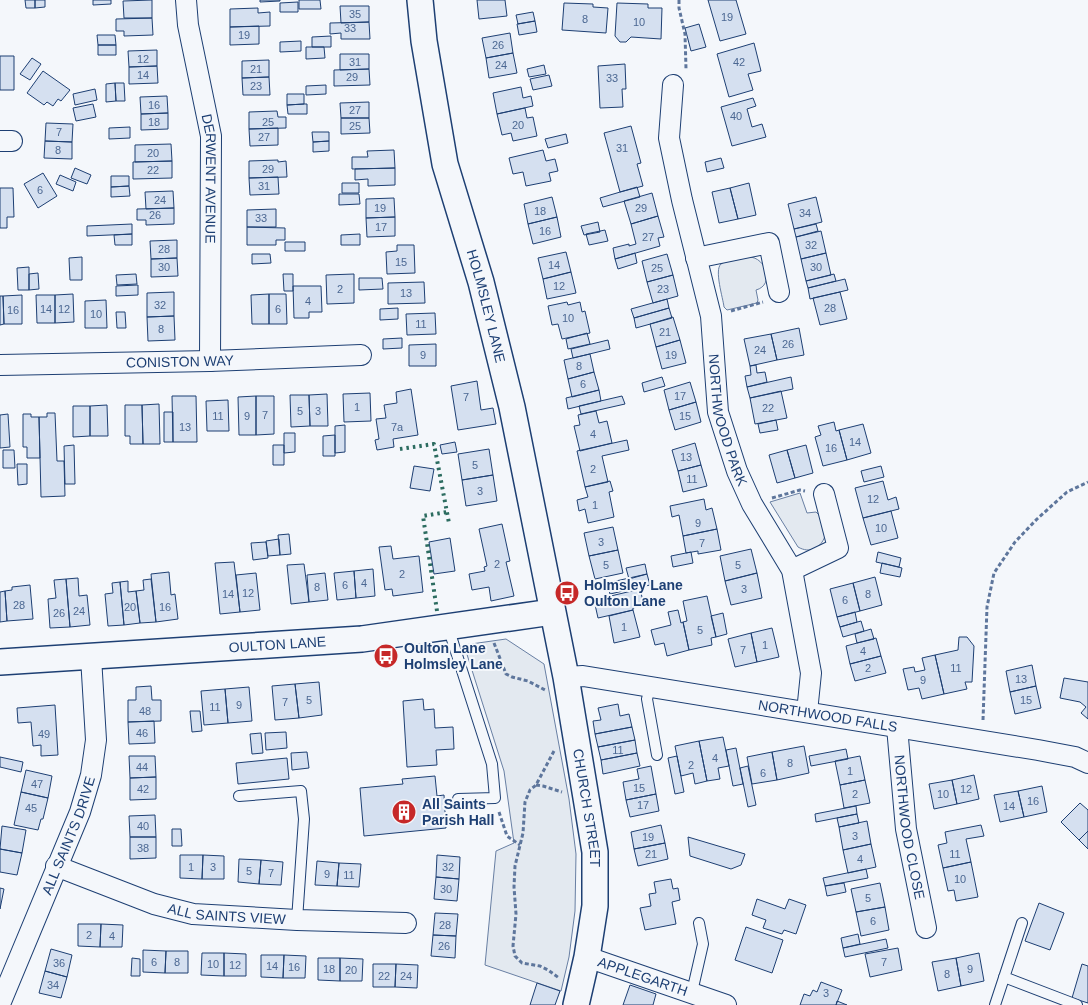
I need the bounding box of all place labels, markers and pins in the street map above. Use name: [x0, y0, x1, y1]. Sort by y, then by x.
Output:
place label: Holmsley Lane Oulton Lane: [584, 577, 683, 609]
bus stop icon: Holmsley Lane Oulton Lane: [554, 580, 580, 606]
place label: Oulton Lane Holmsley Lane: [404, 640, 503, 672]
bus stop icon: Oulton Lane Holmsley Lane: [373, 643, 399, 669]
place label: All Saints Parish Hall: [422, 796, 494, 828]
building icon: All Saints Parish Hall: [391, 799, 417, 825]

